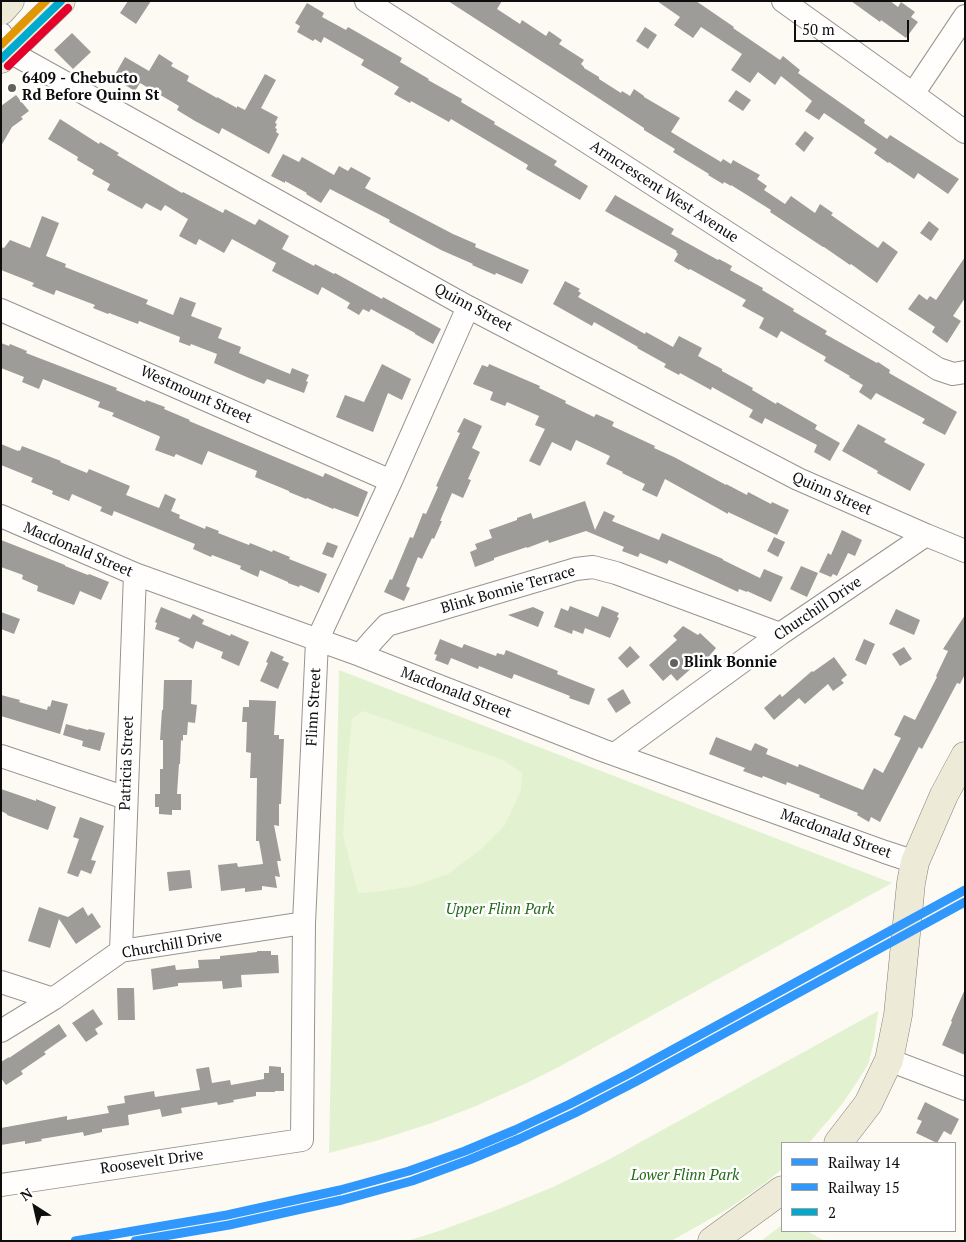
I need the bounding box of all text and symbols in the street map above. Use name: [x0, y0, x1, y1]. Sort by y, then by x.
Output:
scale bar: [796, 10, 911, 42]
text: 50 m: [802, 19, 835, 39]
place label: 6409 - Chebucto Rd Before Quinn St: [22, 70, 159, 105]
marker: 6409 - Chebucto Rd Before Quinn St: [6, 82, 18, 94]
street label: Armcrescent West Avenue: [586, 137, 742, 247]
street label: Quinn Street: [431, 280, 515, 336]
street label: Westmount Street: [137, 362, 255, 428]
street label: Quinn Street: [789, 468, 875, 520]
street label: Macdonald Street: [21, 519, 135, 581]
street label: Blink Bonnie Terrace: [439, 562, 577, 618]
street label: Churchill Drive: [771, 573, 865, 645]
place label: Blink Bonnie: [684, 654, 777, 672]
marker: Blink Bonnie: [668, 657, 680, 669]
street label: Macdonald Street: [398, 664, 514, 722]
street label: Flinn Street: [303, 667, 325, 747]
street label: Patricia Street: [116, 715, 138, 811]
street label: Macdonald Street: [778, 806, 894, 862]
park label: Upper Flinn Park: [446, 901, 554, 919]
street label: Churchill Drive: [120, 927, 224, 963]
legend: [781, 1142, 956, 1232]
street label: Roosevelt Drive: [99, 1146, 205, 1178]
text: Railway 14: [828, 1152, 900, 1172]
park label: Lower Flinn Park: [631, 1167, 739, 1185]
text: Railway 15: [828, 1177, 900, 1197]
north arrow: [10, 1182, 60, 1232]
text: N: [16, 1183, 36, 1205]
text: 2: [828, 1202, 836, 1222]

